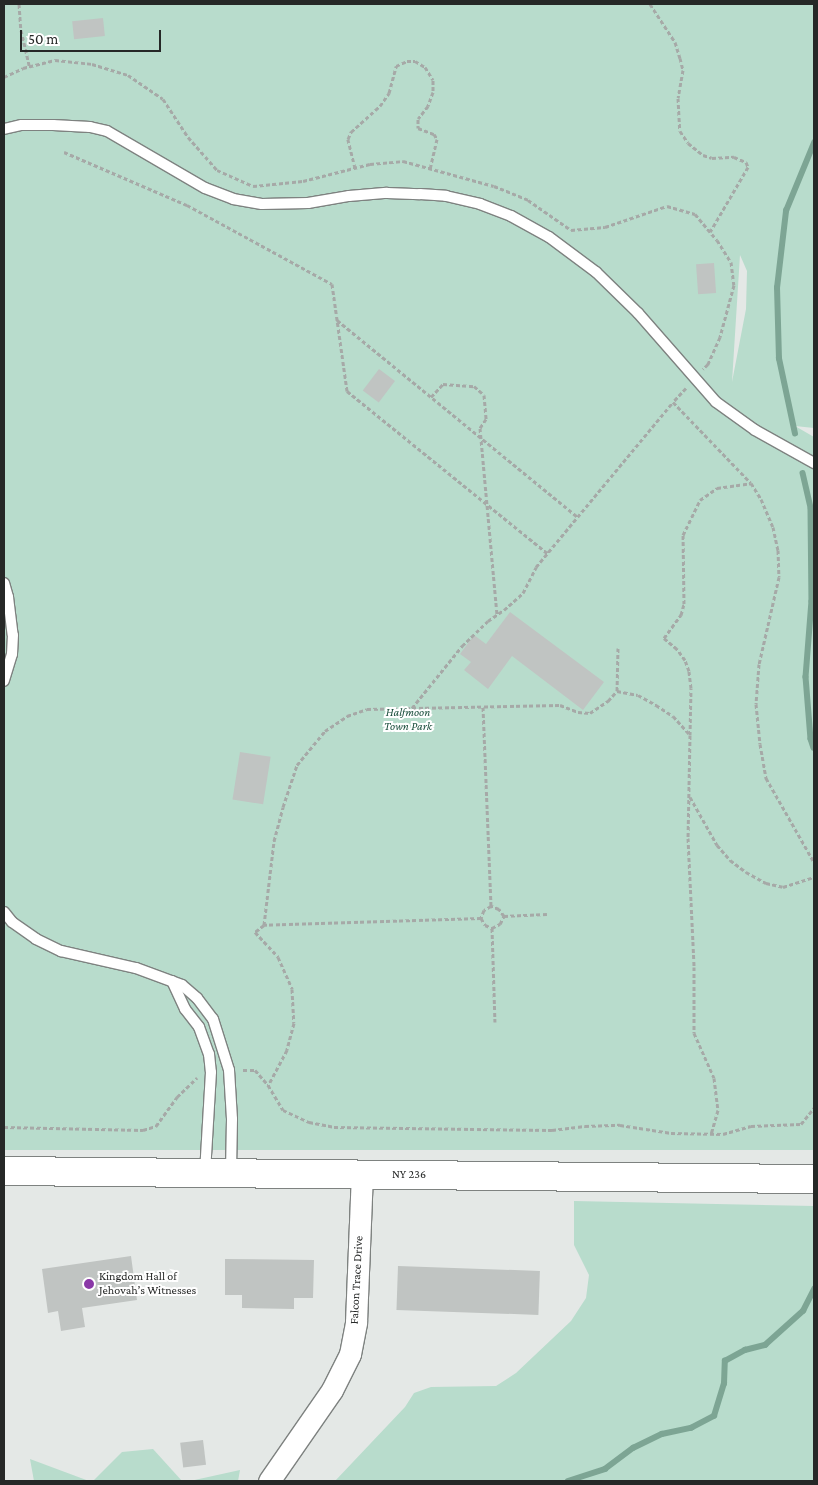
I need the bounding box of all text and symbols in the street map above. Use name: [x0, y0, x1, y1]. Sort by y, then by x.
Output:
scale bar: [22, 20, 164, 52]
text: 50 m: [28, 31, 58, 47]
park label: Halfmoon Town Park: [384, 706, 432, 734]
street label: NY 236: [392, 1168, 426, 1182]
street label: Falcon Trace Drive: [347, 1235, 367, 1325]
place label: Kingdom Hall of Jehovah’s Witnesses: [99, 1270, 196, 1298]
marker: Kingdom Hall of Jehovah’s Witnesses: [83, 1278, 95, 1290]

